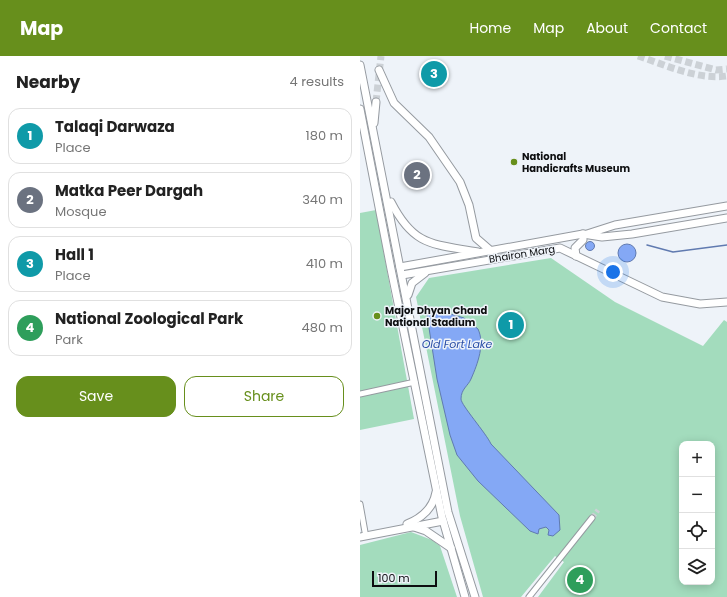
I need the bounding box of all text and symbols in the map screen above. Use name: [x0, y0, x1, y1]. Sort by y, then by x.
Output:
text: Map: [20, 15, 63, 42]
text: Home: [469, 18, 511, 38]
text: Map: [533, 18, 564, 38]
text: About: [586, 18, 628, 38]
text: Contact: [650, 18, 707, 38]
pin: 3: [421, 59, 447, 89]
text: Nearby: [16, 70, 80, 94]
text: 4 results: [290, 72, 344, 91]
text: Talaqi Darwaza: [55, 116, 175, 137]
text: 1: [28, 126, 32, 145]
text: 180 m: [306, 126, 343, 145]
text: Place: [55, 138, 90, 157]
place label: National Handicrafts Museum: [522, 149, 630, 176]
marker: National Handicrafts Museum: [509, 157, 519, 167]
pin: 2: [404, 160, 430, 190]
text: Matka Peer Dargah: [55, 180, 203, 201]
text: 2: [26, 190, 34, 209]
text: 340 m: [302, 190, 343, 209]
text: Mosque: [55, 202, 106, 221]
street label: Bhairon Marg: [488, 241, 556, 267]
text: Hall 1: [55, 244, 94, 265]
text: 3: [26, 254, 34, 273]
text: 410 m: [306, 254, 343, 273]
your location: [603, 262, 623, 282]
text: Place: [55, 266, 90, 285]
place label: Major Dhyan Chand National Stadium: [385, 303, 488, 330]
text: National Zoological Park: [55, 308, 243, 329]
pin: 1: [498, 310, 524, 340]
marker: Major Dhyan Chand National Stadium: [372, 311, 382, 321]
text: 4: [26, 318, 34, 337]
text: 480 m: [302, 318, 343, 337]
text: Park: [55, 330, 83, 349]
water label: Old Fort Lake: [422, 336, 493, 352]
button: Save: [16, 376, 176, 417]
button: Share: [184, 376, 344, 417]
map controls: [679, 441, 715, 585]
button: +: [679, 441, 715, 477]
button: −: [679, 477, 715, 513]
button: locate: [679, 513, 715, 549]
button: layers: [679, 549, 715, 585]
pin: 4: [567, 565, 593, 595]
scale bar: [372, 569, 437, 588]
text: 100 m: [378, 570, 410, 586]

